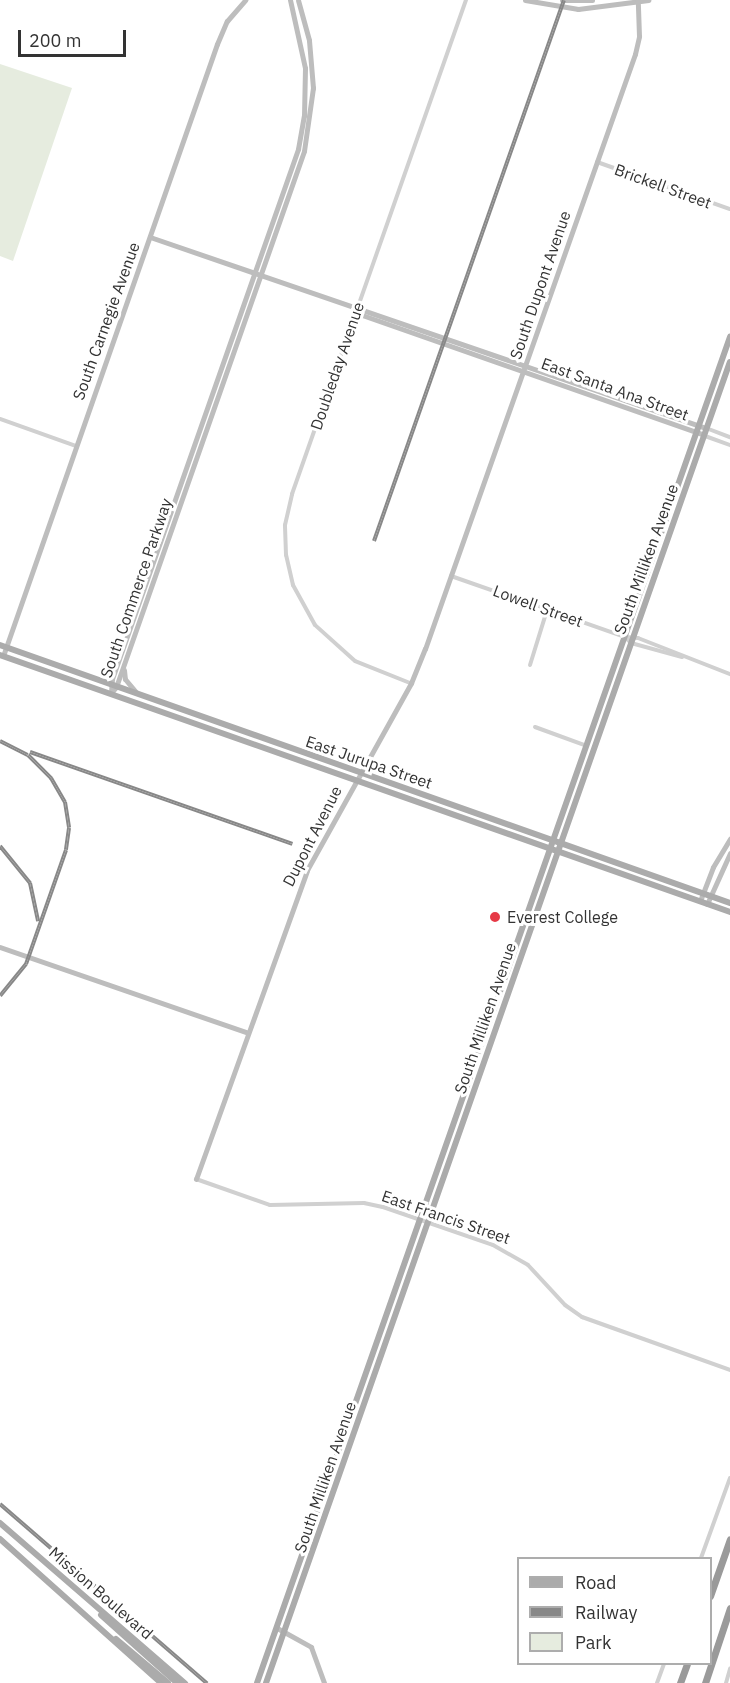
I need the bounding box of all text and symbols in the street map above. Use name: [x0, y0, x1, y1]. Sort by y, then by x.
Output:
scale bar: [21, 18, 129, 56]
text: 200 m: [29, 29, 81, 52]
street label: Brickell Street: [612, 160, 714, 212]
street label: South Dupont Avenue: [506, 208, 574, 362]
street label: South Carnegie Avenue: [69, 239, 143, 403]
street label: Doubleday Avenue: [306, 299, 368, 433]
street label: East Santa Ana Street: [539, 353, 691, 425]
street label: South Milliken Avenue: [610, 481, 682, 637]
street label: South Commerce Parkway: [96, 496, 176, 680]
street label: Lowell Street: [491, 581, 585, 631]
street label: East Jurupa Street: [303, 731, 435, 793]
street label: Dupont Avenue: [278, 783, 346, 889]
place label: Everest College: [507, 907, 618, 927]
marker: Everest College: [488, 910, 502, 924]
street label: South Milliken Avenue: [450, 940, 520, 1096]
street label: East Francis Street: [379, 1186, 513, 1248]
street label: South Milliken Avenue: [290, 1399, 360, 1555]
street label: Mission Boulevard: [45, 1543, 157, 1643]
legend: [517, 1557, 712, 1665]
text: Road: [575, 1571, 616, 1594]
text: Railway: [575, 1601, 637, 1624]
text: Park: [575, 1631, 611, 1654]

